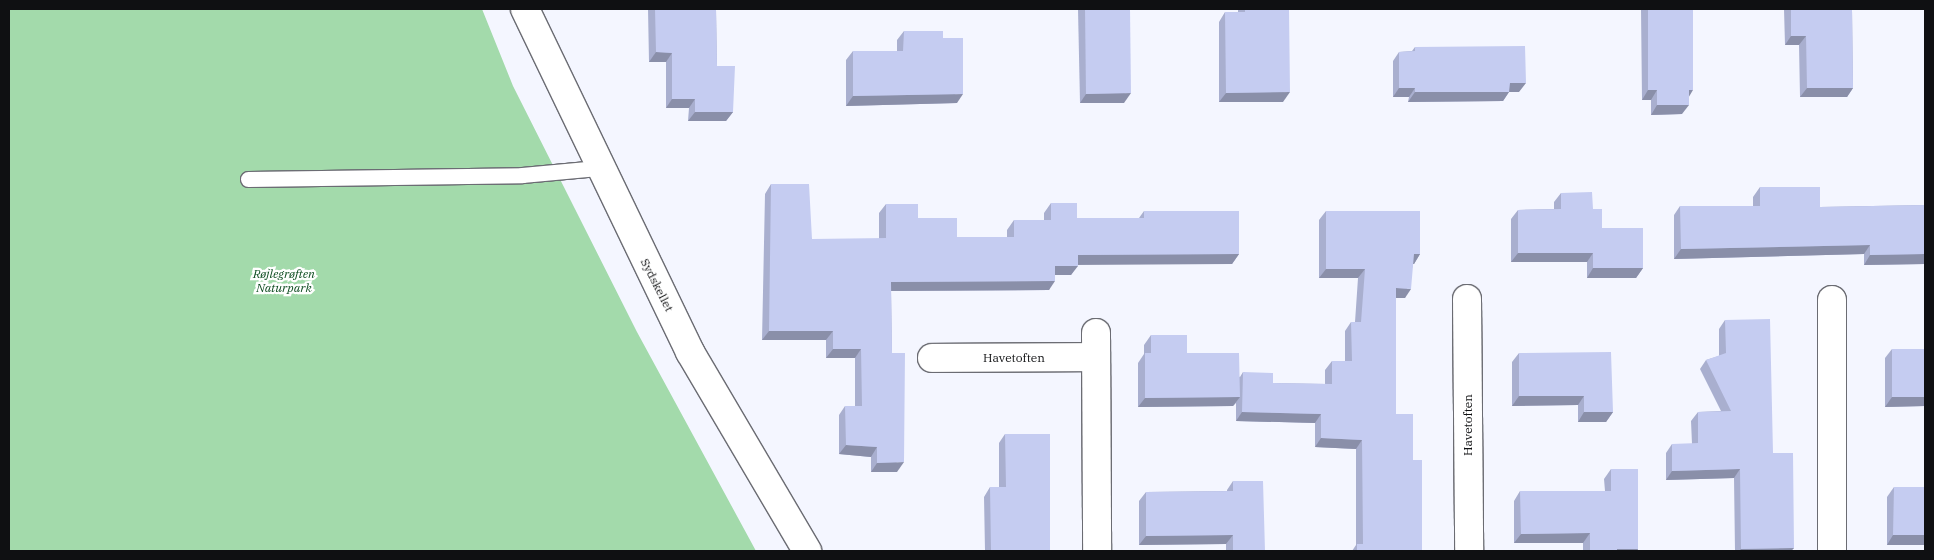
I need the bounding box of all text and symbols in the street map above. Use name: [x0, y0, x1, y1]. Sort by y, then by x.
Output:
street label: Sydskellet: [637, 256, 677, 314]
park label: Røjlegrøften Naturpark: [253, 267, 315, 295]
street label: Havetoften: [983, 351, 1045, 365]
street label: Havetoften: [1461, 394, 1475, 456]

